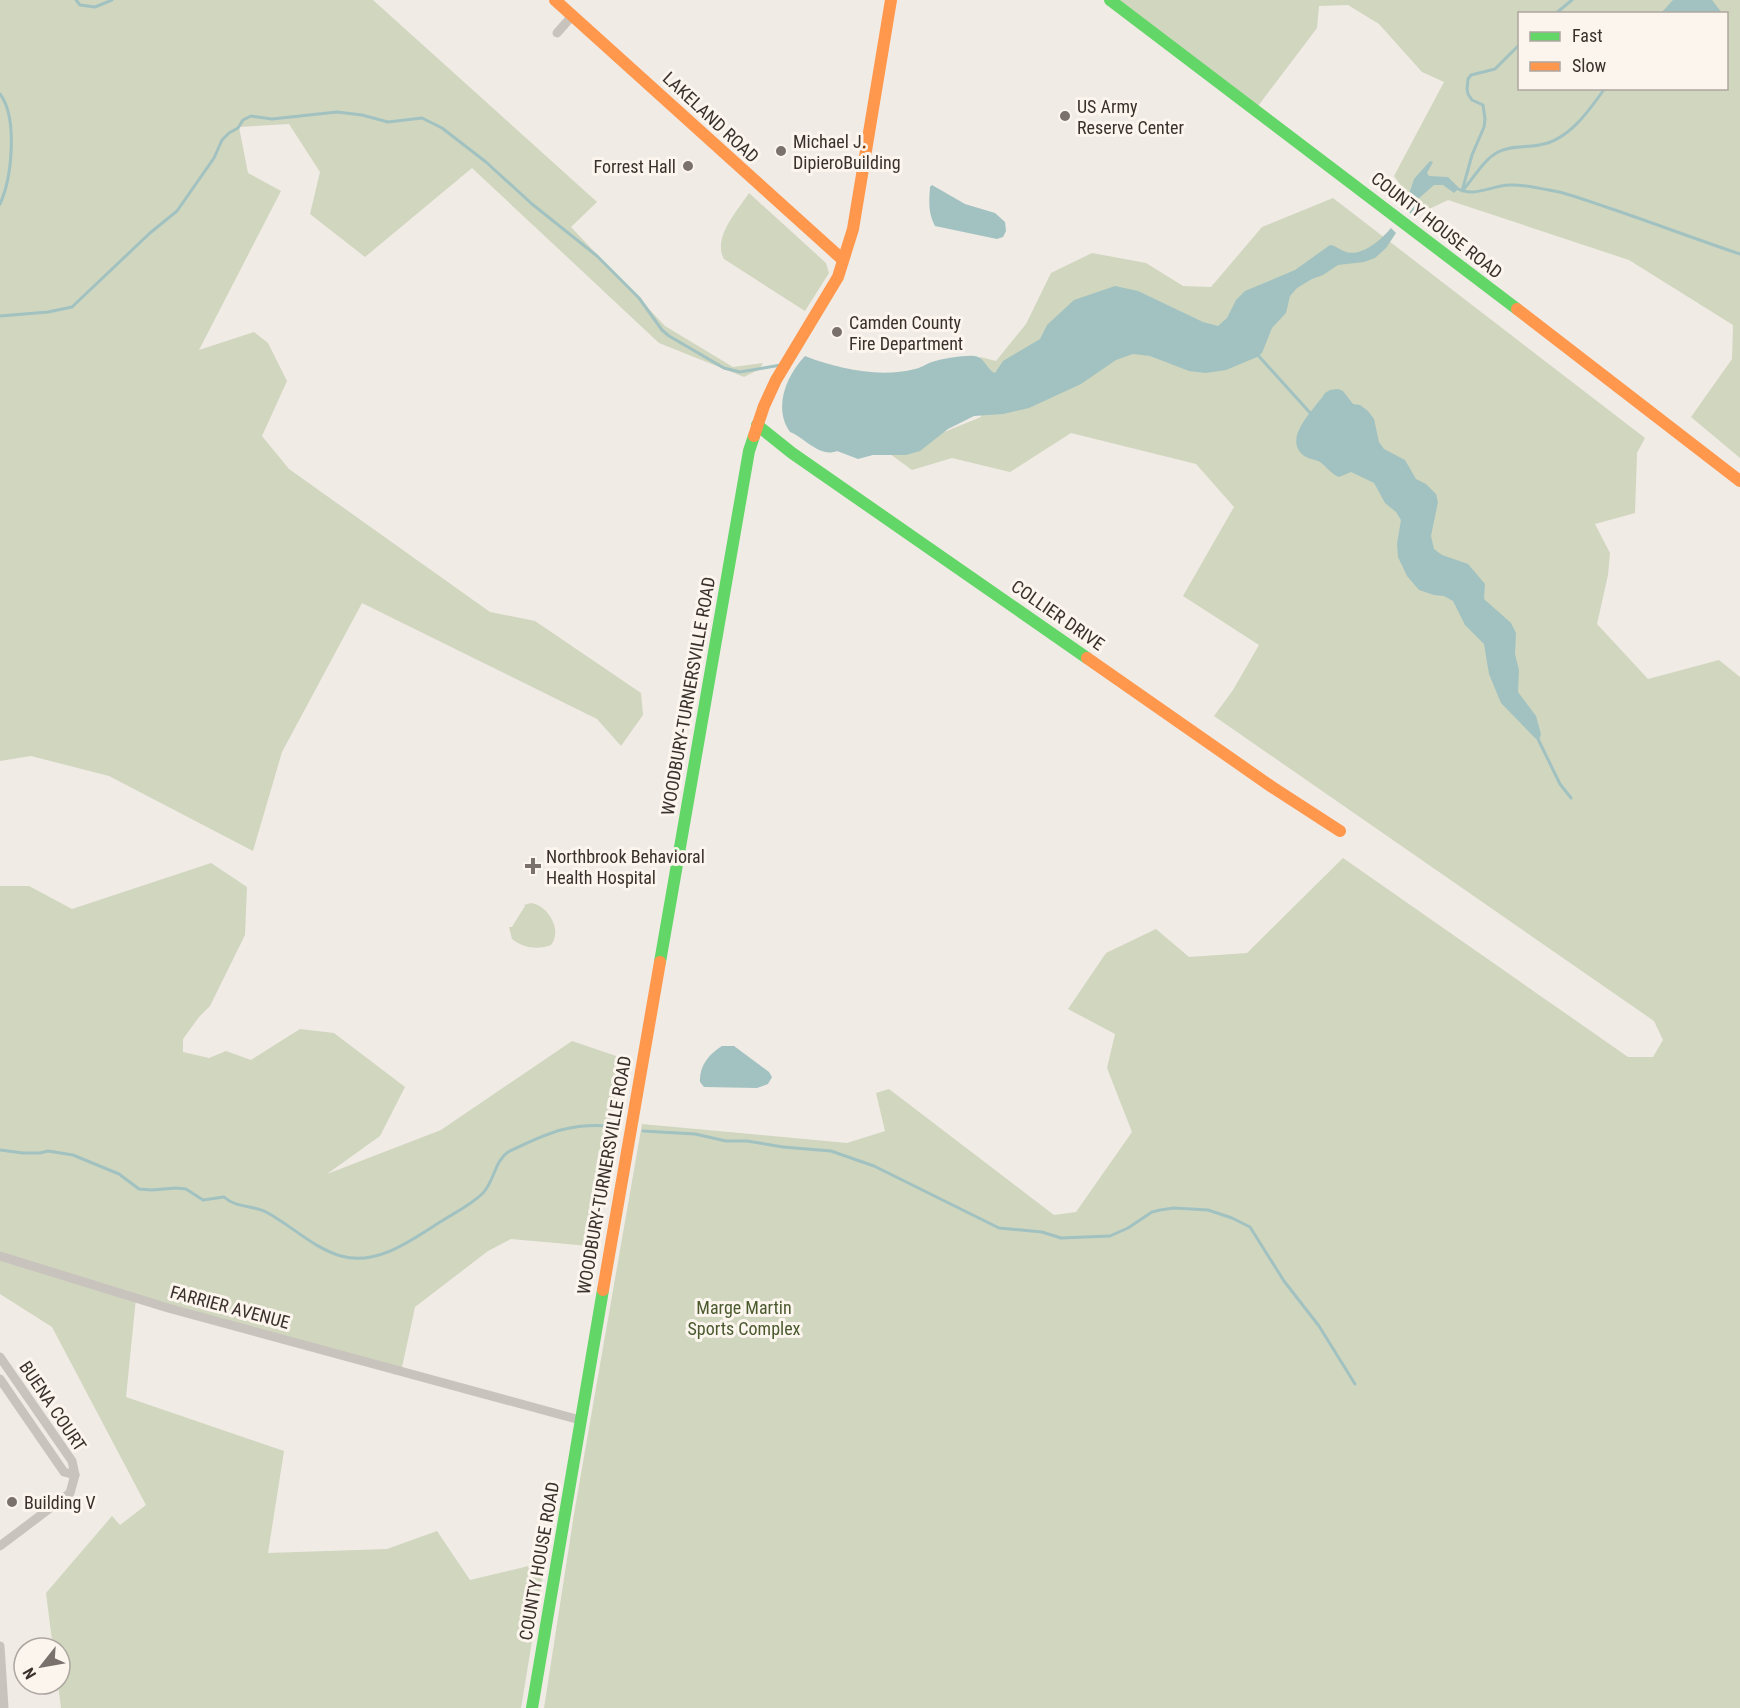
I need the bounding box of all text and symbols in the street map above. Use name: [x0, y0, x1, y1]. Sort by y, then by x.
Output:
legend: [1518, 12, 1728, 90]
text: Fast: [1572, 25, 1603, 46]
text: Slow: [1572, 55, 1607, 76]
street label: LAKELAND ROAD: [659, 67, 763, 167]
place label: US Army Reserve Center: [1077, 96, 1185, 138]
marker: US Army Reserve Center: [1058, 109, 1072, 123]
place label: Michael J. DipieroBuilding: [793, 131, 901, 173]
marker: Michael J. DipieroBuilding: [774, 144, 788, 158]
place label: Forrest Hall: [594, 156, 676, 177]
marker: Forrest Hall: [681, 159, 695, 173]
street label: COUNTY HOUSE ROAD: [1367, 167, 1507, 283]
place label: Camden County Fire Department: [849, 312, 963, 354]
marker: Camden County Fire Department: [830, 325, 844, 339]
street label: WOODBURY-TURNERSVILLE ROAD: [657, 575, 719, 817]
street label: COLLIER DRIVE: [1007, 575, 1109, 655]
place label: Northbrook Behavioral Health Hospital: [546, 846, 705, 888]
marker: Northbrook Behavioral Health Hospital: [524, 857, 542, 875]
street label: WOODBURY-TURNERSVILLE ROAD: [573, 1054, 635, 1296]
street label: FARRIER AVENUE: [168, 1281, 292, 1333]
park label: Marge Martin Sports Complex: [688, 1297, 801, 1339]
street label: BUENA COURT: [15, 1357, 91, 1455]
street label: COUNTY HOUSE ROAD: [515, 1480, 563, 1642]
place label: Building V: [24, 1492, 96, 1513]
marker: Building V: [5, 1495, 19, 1509]
north arrow: [12, 1636, 72, 1696]
text: N: [19, 1664, 40, 1683]

